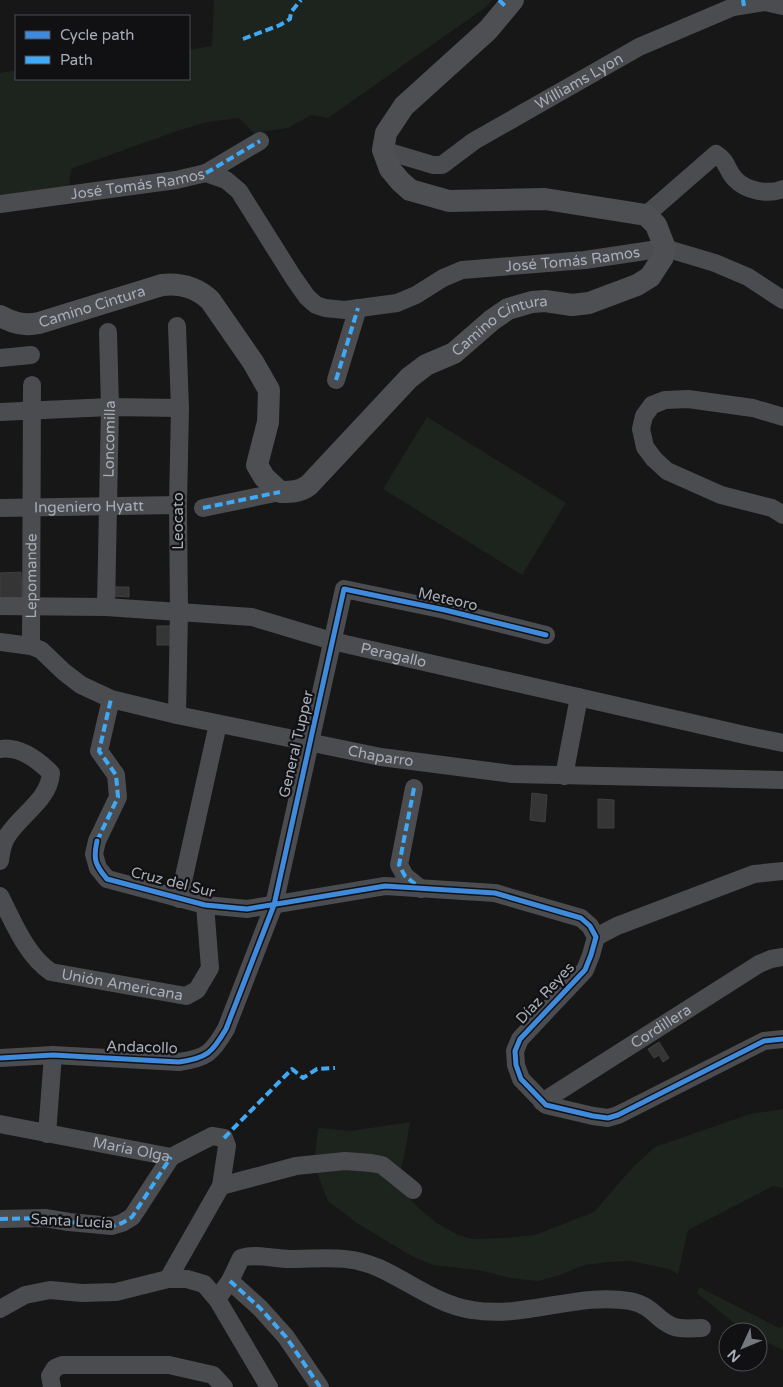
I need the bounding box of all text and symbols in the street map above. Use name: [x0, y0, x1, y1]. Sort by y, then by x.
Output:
legend: [15, 15, 190, 80]
text: Cycle path: [60, 26, 134, 44]
street label: Williams Lyon: [532, 49, 626, 113]
text: Path: [60, 51, 93, 69]
street label: José Tomás Ramos: [69, 165, 206, 203]
street label: José Tomás Ramos: [504, 243, 641, 275]
street label: Camino Cintura: [36, 282, 148, 332]
street label: Camino Cintura: [448, 292, 548, 360]
street label: Loncomilla: [100, 400, 119, 478]
street label: Leocato: [169, 492, 187, 550]
street label: Ingeniero Hyatt: [34, 497, 144, 516]
street label: Lepomande: [22, 533, 40, 619]
street label: Meteoro: [416, 583, 480, 615]
street label: Peragallo: [359, 639, 428, 671]
street label: General Tupper: [275, 688, 317, 800]
street label: Chaparro: [346, 741, 414, 770]
street label: Cruz del Sur: [129, 863, 217, 901]
street label: Díaz Reyes: [512, 959, 578, 1027]
street label: Unión Americana: [60, 965, 184, 1004]
street label: Cordillera: [627, 1000, 695, 1052]
street label: Andacollo: [106, 1037, 178, 1057]
street label: María Olga: [91, 1133, 172, 1166]
street label: Santa Lucía: [30, 1210, 114, 1232]
north arrow: [718, 1322, 768, 1372]
text: N: [724, 1346, 744, 1366]

